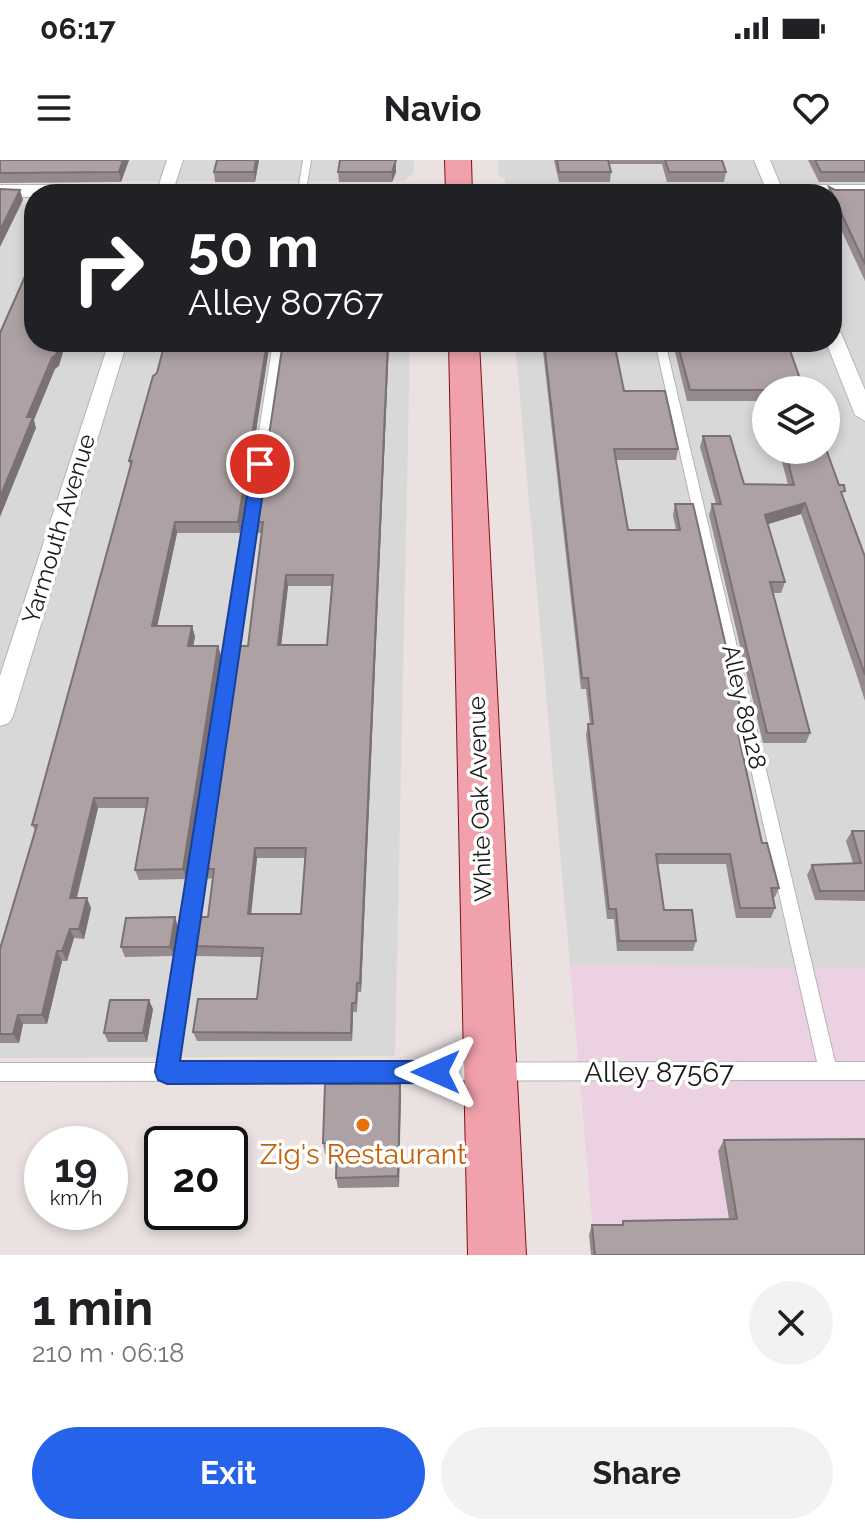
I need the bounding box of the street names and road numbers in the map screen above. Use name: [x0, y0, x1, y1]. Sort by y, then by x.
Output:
street label: Yarmouth Avenue: [16, 430, 101, 627]
street label: Alley 89128: [716, 642, 773, 772]
street label: White Oak Avenue: [461, 696, 498, 902]
street label: Alley 87567: [584, 1056, 734, 1089]

